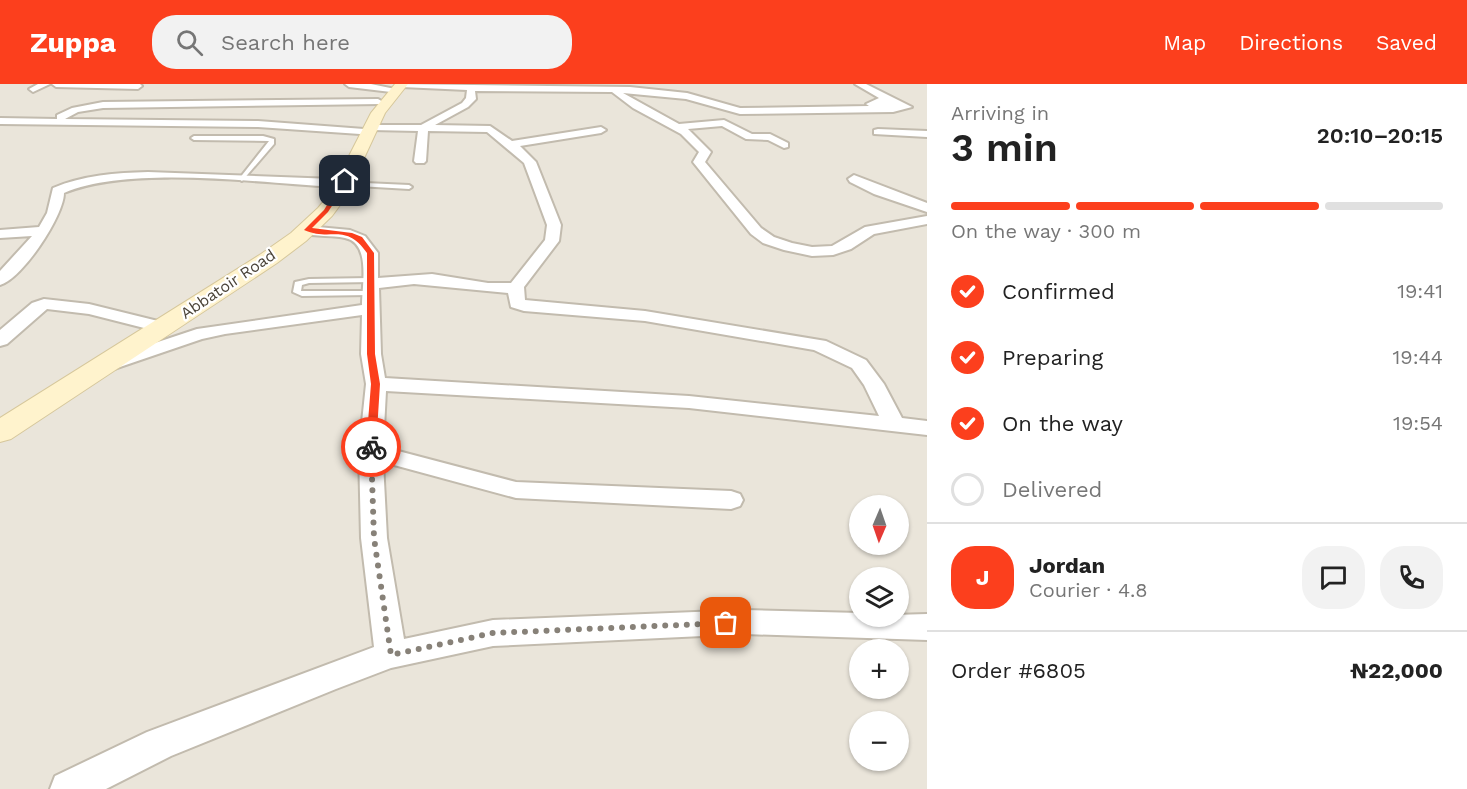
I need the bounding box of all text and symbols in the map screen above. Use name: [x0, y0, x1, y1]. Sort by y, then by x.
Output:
search box: [152, 15, 572, 69]
text: Zuppa: [30, 26, 116, 59]
icon: search: [173, 26, 206, 59]
text: Search here: [221, 30, 350, 55]
text: Map: [1163, 30, 1206, 55]
text: Directions: [1239, 30, 1343, 55]
text: Saved: [1376, 30, 1437, 55]
text: Arriving in: [951, 101, 1049, 125]
text: 20:10–20:15: [1317, 123, 1443, 148]
text: 3 min: [951, 125, 1058, 170]
pin: [319, 155, 370, 206]
icon: home: [328, 164, 361, 197]
text: On the way · 300 m: [951, 219, 1141, 243]
street label: Abbatoir Road: [177, 245, 279, 323]
icon: check: [951, 275, 984, 308]
text: Confirmed: [1002, 279, 1115, 304]
text: 19:41: [1397, 279, 1443, 303]
icon: check: [951, 341, 984, 374]
text: Preparing: [1002, 345, 1103, 370]
text: 19:44: [1393, 345, 1443, 369]
icon: check: [951, 407, 984, 440]
text: On the way: [1002, 411, 1123, 436]
text: 19:54: [1393, 411, 1443, 435]
courier: [341, 417, 401, 477]
icon: bike: [355, 431, 388, 464]
text: Delivered: [1002, 477, 1102, 502]
north arrow: [849, 495, 909, 555]
map controls: [849, 495, 909, 771]
button: chat: [1302, 546, 1365, 609]
button: phone: [1380, 546, 1443, 609]
text: Jordan: [1029, 553, 1105, 578]
text: J: [976, 565, 989, 590]
button: layers: [849, 567, 909, 627]
text: Courier · 4.8: [1029, 578, 1148, 602]
pin: [700, 597, 751, 648]
icon: bag: [709, 606, 742, 639]
button: +: [849, 639, 909, 699]
text: Order #6805: [951, 658, 1086, 683]
text: ₦22,000: [1350, 658, 1443, 683]
button: −: [849, 711, 909, 771]

